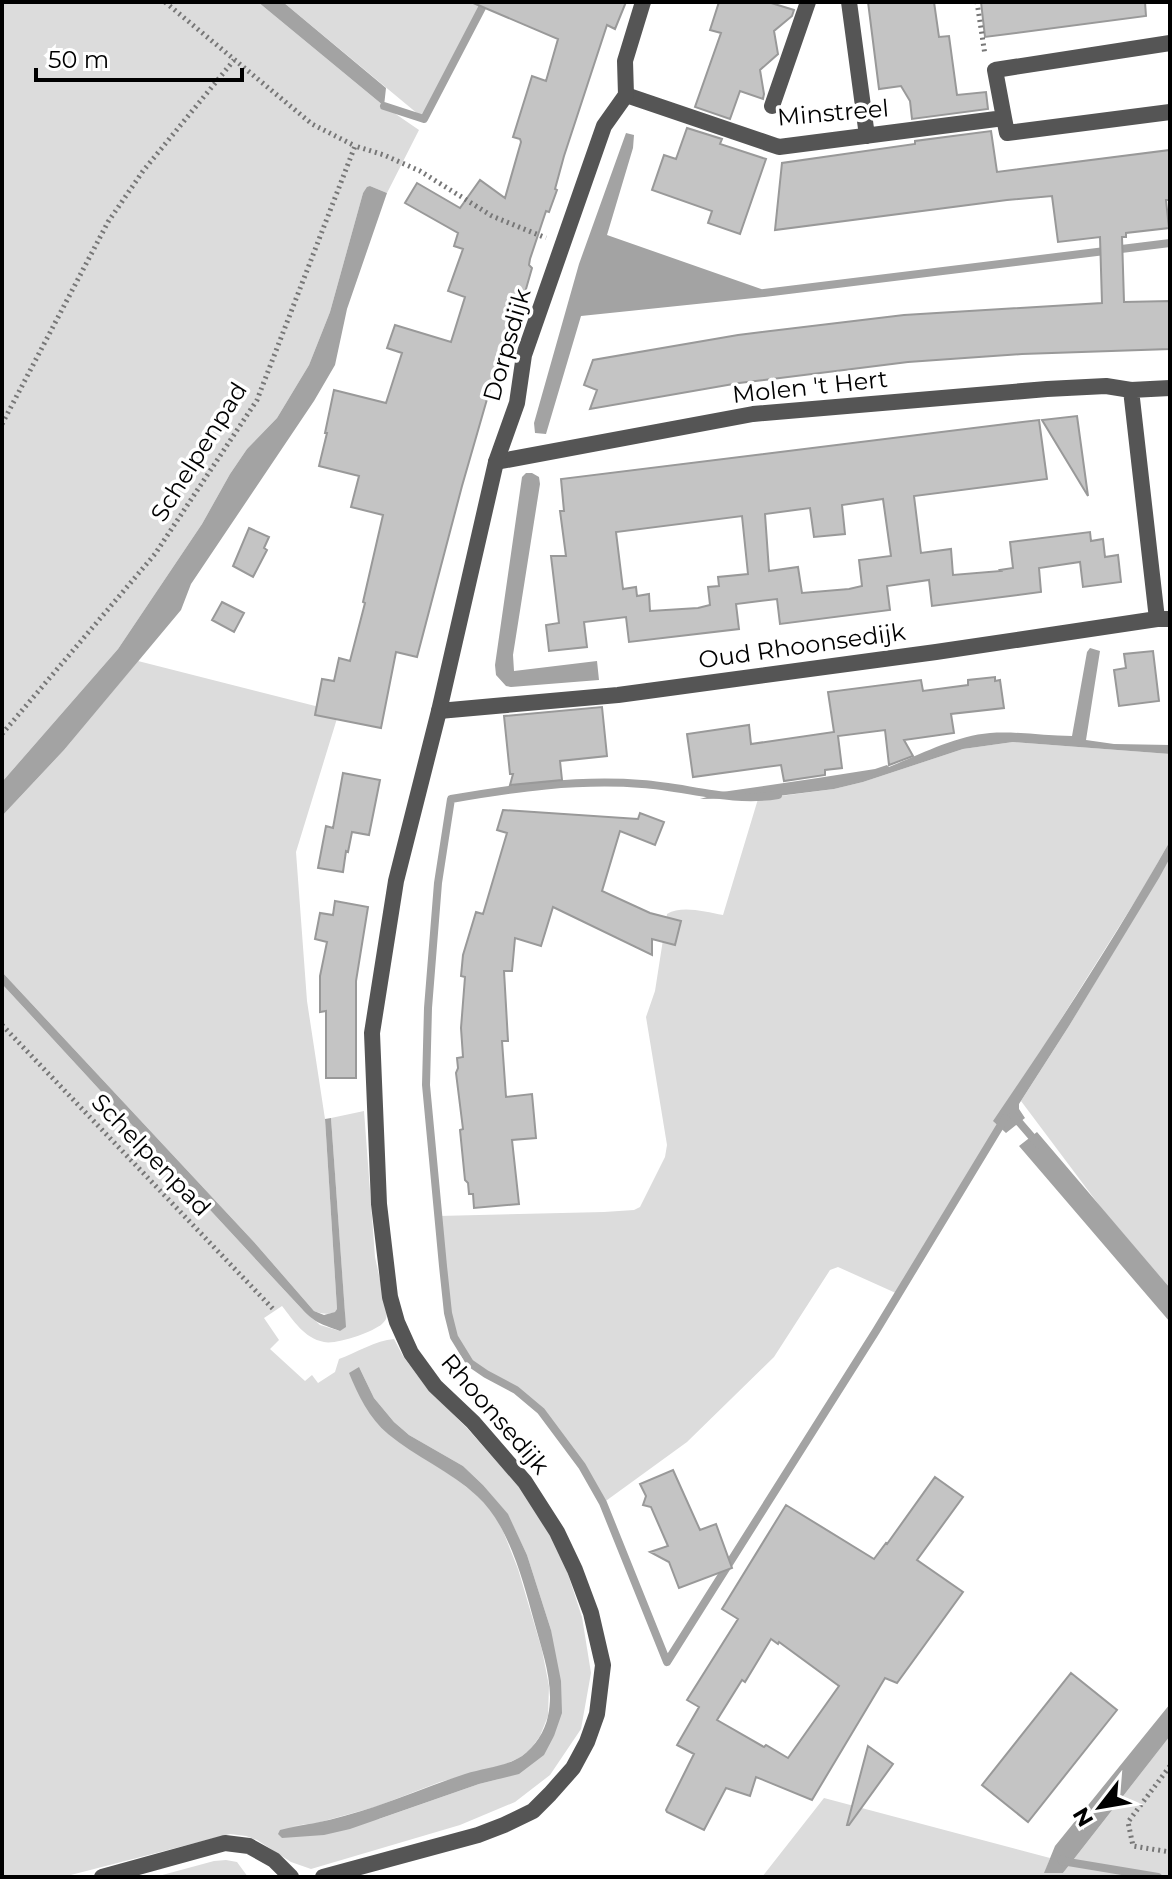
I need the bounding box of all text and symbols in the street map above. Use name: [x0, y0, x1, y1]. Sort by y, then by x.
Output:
scale bar: [36, 32, 242, 82]
text: 50 m: [48, 45, 109, 74]
street label: Minstreel: [776, 93, 890, 132]
street label: Dorpsdijk: [477, 285, 537, 405]
street label: Molen 't Hert: [731, 364, 889, 409]
street label: Schelpenpad: [144, 377, 253, 527]
street label: Oud Rhoonsedijk: [697, 617, 908, 674]
street label: Schelpenpad: [86, 1087, 217, 1222]
street label: Rhoonsedijk: [435, 1348, 556, 1480]
north arrow: [1060, 1767, 1140, 1847]
text: N: [1067, 1802, 1099, 1832]

